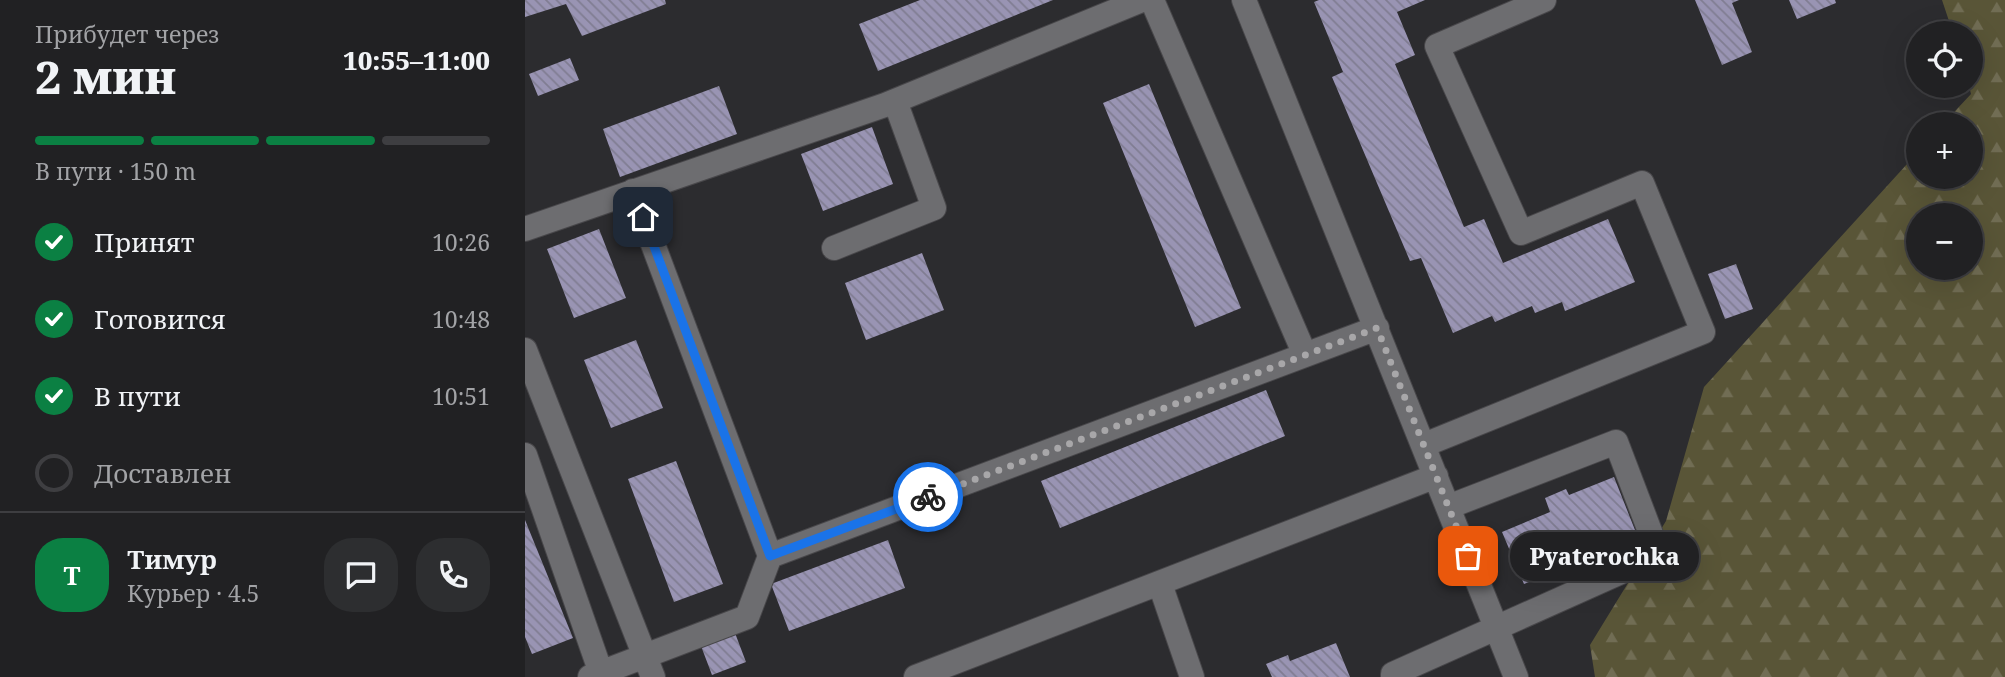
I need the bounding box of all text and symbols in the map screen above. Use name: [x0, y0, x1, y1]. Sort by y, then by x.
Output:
text: Прибудет через: [35, 18, 219, 50]
map controls: [1906, 21, 1983, 280]
button: locate: [1906, 21, 1983, 98]
text: 10:55–11:00: [343, 42, 490, 78]
text: 2 мин: [35, 45, 176, 107]
button: +: [1906, 112, 1983, 189]
text: В пути · 150 m: [35, 155, 196, 187]
pin: [613, 187, 673, 247]
icon: home: [624, 198, 662, 236]
button: −: [1906, 203, 1983, 280]
icon: check: [35, 223, 73, 261]
text: Принят: [94, 224, 195, 260]
text: 10:26: [432, 226, 490, 258]
icon: check: [35, 300, 73, 338]
text: Готовится: [94, 301, 226, 337]
text: 10:48: [432, 303, 490, 335]
icon: check: [35, 377, 73, 415]
text: В пути: [94, 378, 181, 414]
text: 10:51: [432, 380, 490, 412]
text: Доставлен: [94, 455, 231, 491]
courier: [893, 462, 963, 532]
icon: bike: [909, 478, 947, 516]
pin: [1438, 526, 1498, 586]
callout: Pyaterochka: [1510, 532, 1699, 580]
icon: bag: [1449, 537, 1487, 575]
button: chat: [324, 538, 398, 612]
button: phone: [416, 538, 490, 612]
text: Pyaterochka: [1529, 540, 1680, 572]
text: Тимур: [127, 541, 217, 577]
text: Т: [63, 557, 81, 593]
text: Курьер · 4.5: [127, 577, 259, 609]

